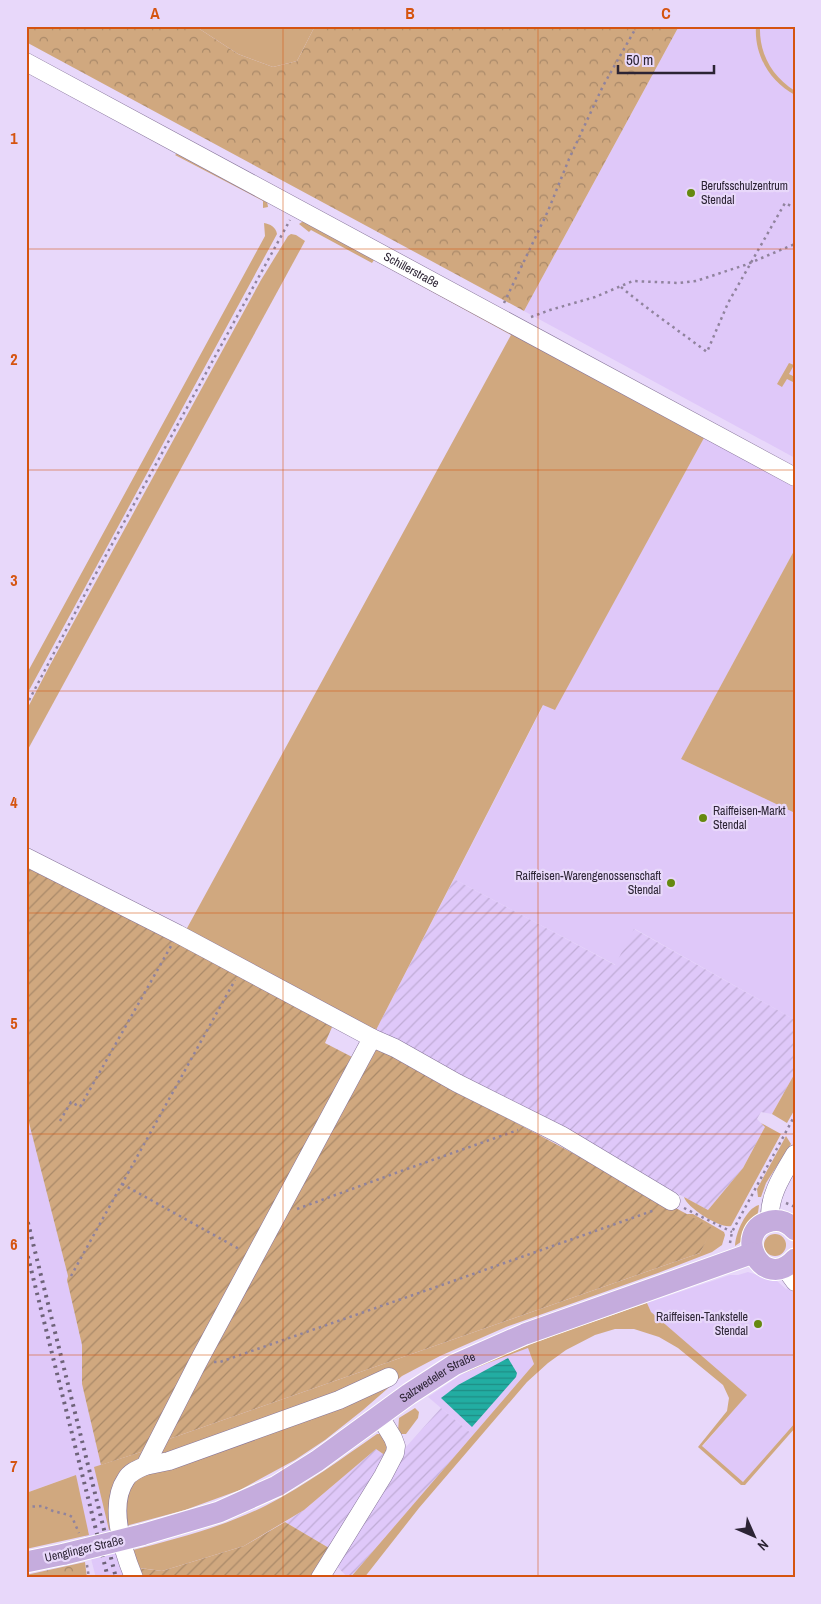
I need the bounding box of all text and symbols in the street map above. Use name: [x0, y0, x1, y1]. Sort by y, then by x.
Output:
text: A: [150, 2, 160, 24]
text: B: [405, 2, 415, 24]
text: C: [661, 2, 671, 24]
scale bar: [618, 42, 715, 74]
text: 50 m: [626, 49, 653, 70]
text: 1: [10, 127, 18, 149]
place label: Berufsschulzentrum Stendal: [701, 178, 788, 208]
marker: Berufsschulzentrum Stendal: [685, 187, 697, 199]
street label: Schillerstraße: [381, 249, 442, 291]
text: 2: [10, 348, 18, 370]
text: 3: [10, 569, 18, 591]
text: 4: [10, 791, 18, 813]
place label: Raiffeisen-Markt Stendal: [713, 803, 786, 833]
marker: Raiffeisen-Markt Stendal: [697, 812, 709, 824]
place label: Raiffeisen-Warengenossenschaft Stendal: [515, 868, 661, 898]
marker: Raiffeisen-Warengenossenschaft Stendal: [665, 877, 677, 889]
text: 5: [10, 1012, 18, 1034]
text: 6: [10, 1233, 18, 1255]
place label: Raiffeisen-Tankstelle Stendal: [656, 1309, 748, 1339]
marker: Raiffeisen-Tankstelle Stendal: [752, 1318, 764, 1330]
street label: Salzwedeler Straße: [396, 1349, 478, 1406]
text: 7: [10, 1455, 18, 1477]
north arrow: [728, 1512, 778, 1562]
street label: Uenglinger Straße: [43, 1532, 125, 1566]
text: N: [754, 1536, 772, 1554]

